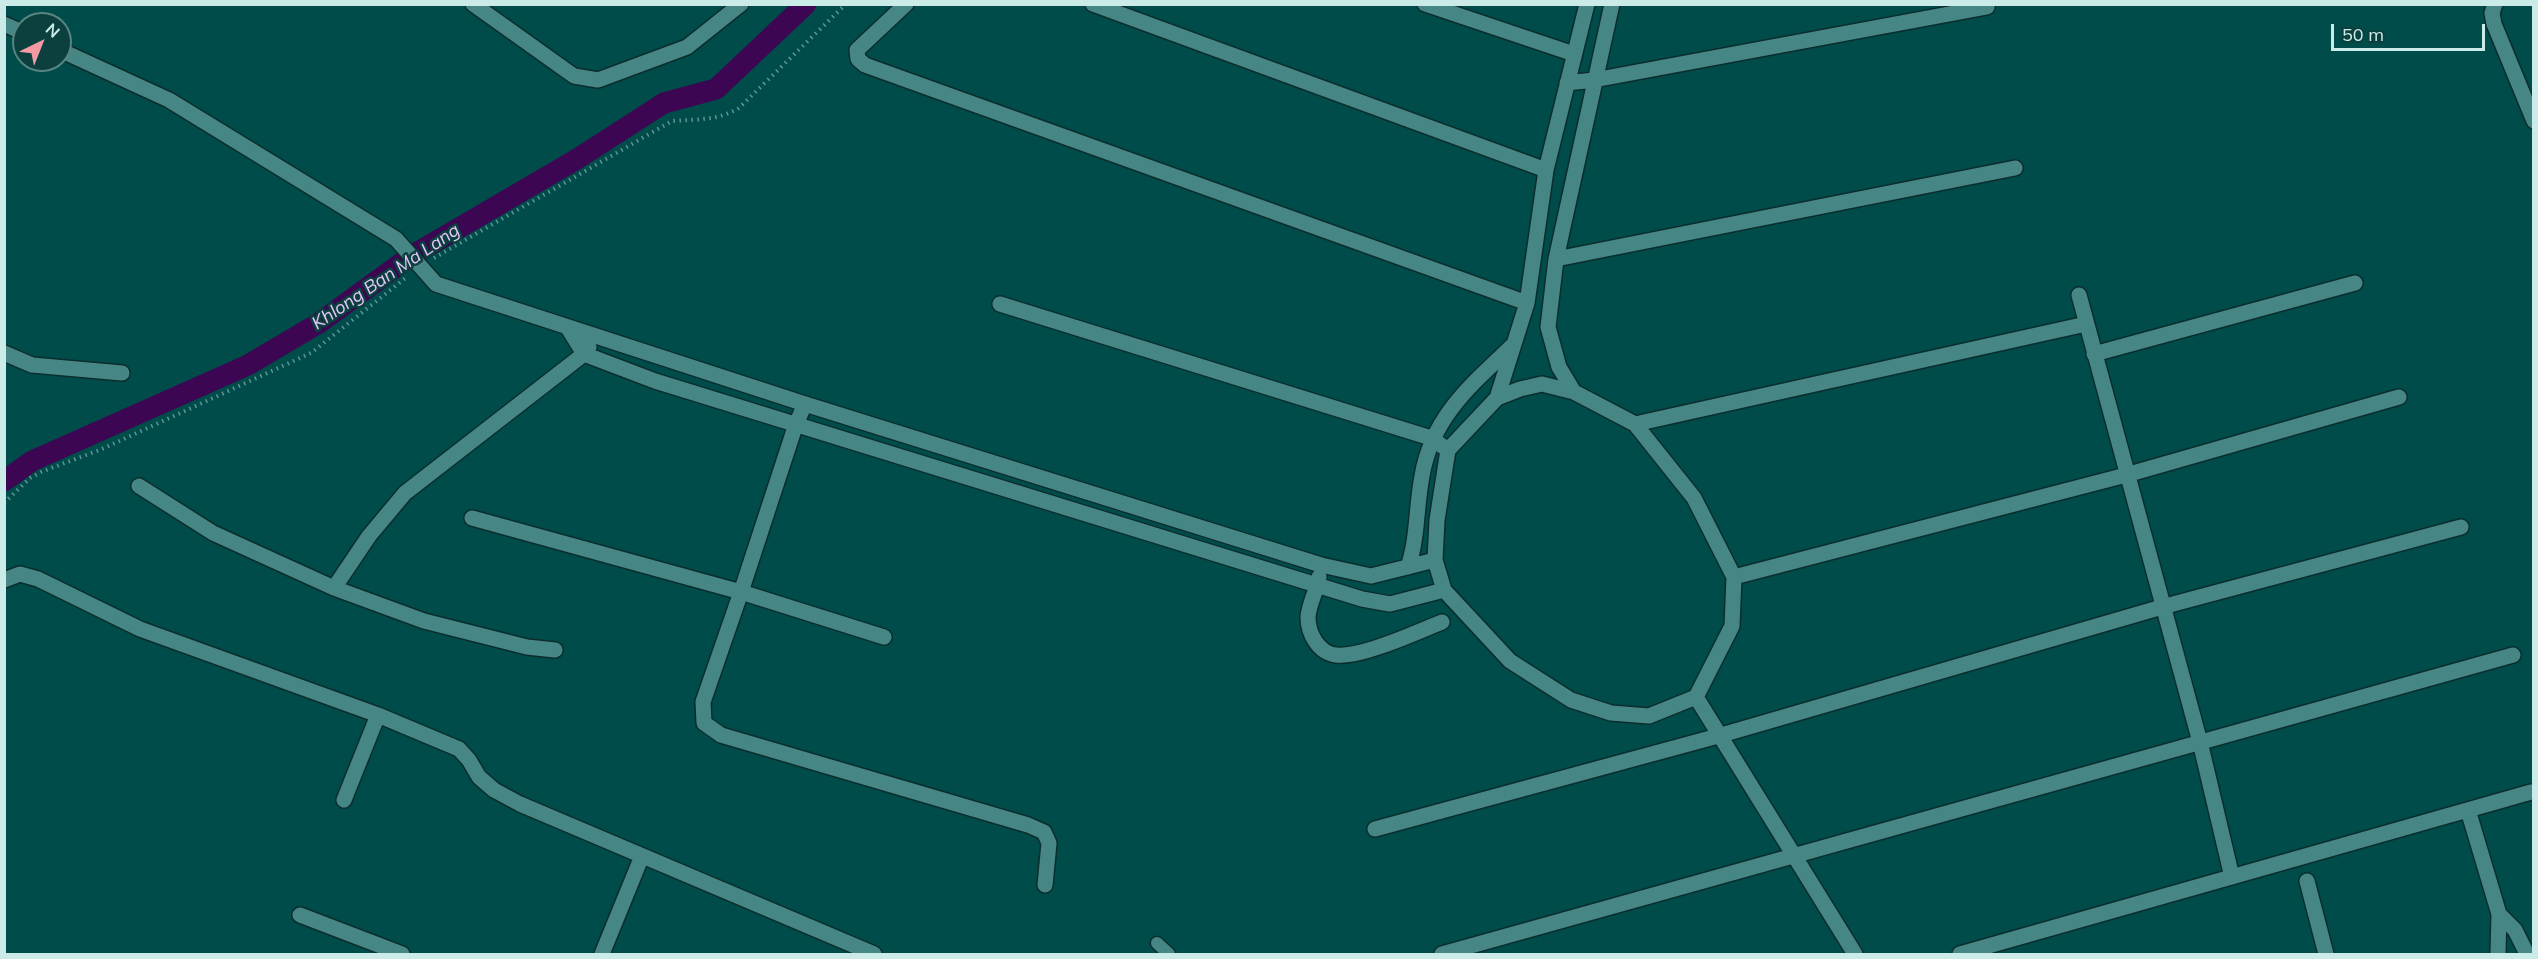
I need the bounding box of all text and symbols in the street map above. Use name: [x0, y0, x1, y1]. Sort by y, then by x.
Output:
north arrow: [12, 12, 72, 72]
scale bar: [2334, 12, 2488, 50]
text: N: [42, 19, 64, 42]
text: 50 m: [2342, 23, 2384, 46]
water label: Khlong Ban Ma Lang: [308, 219, 464, 335]

